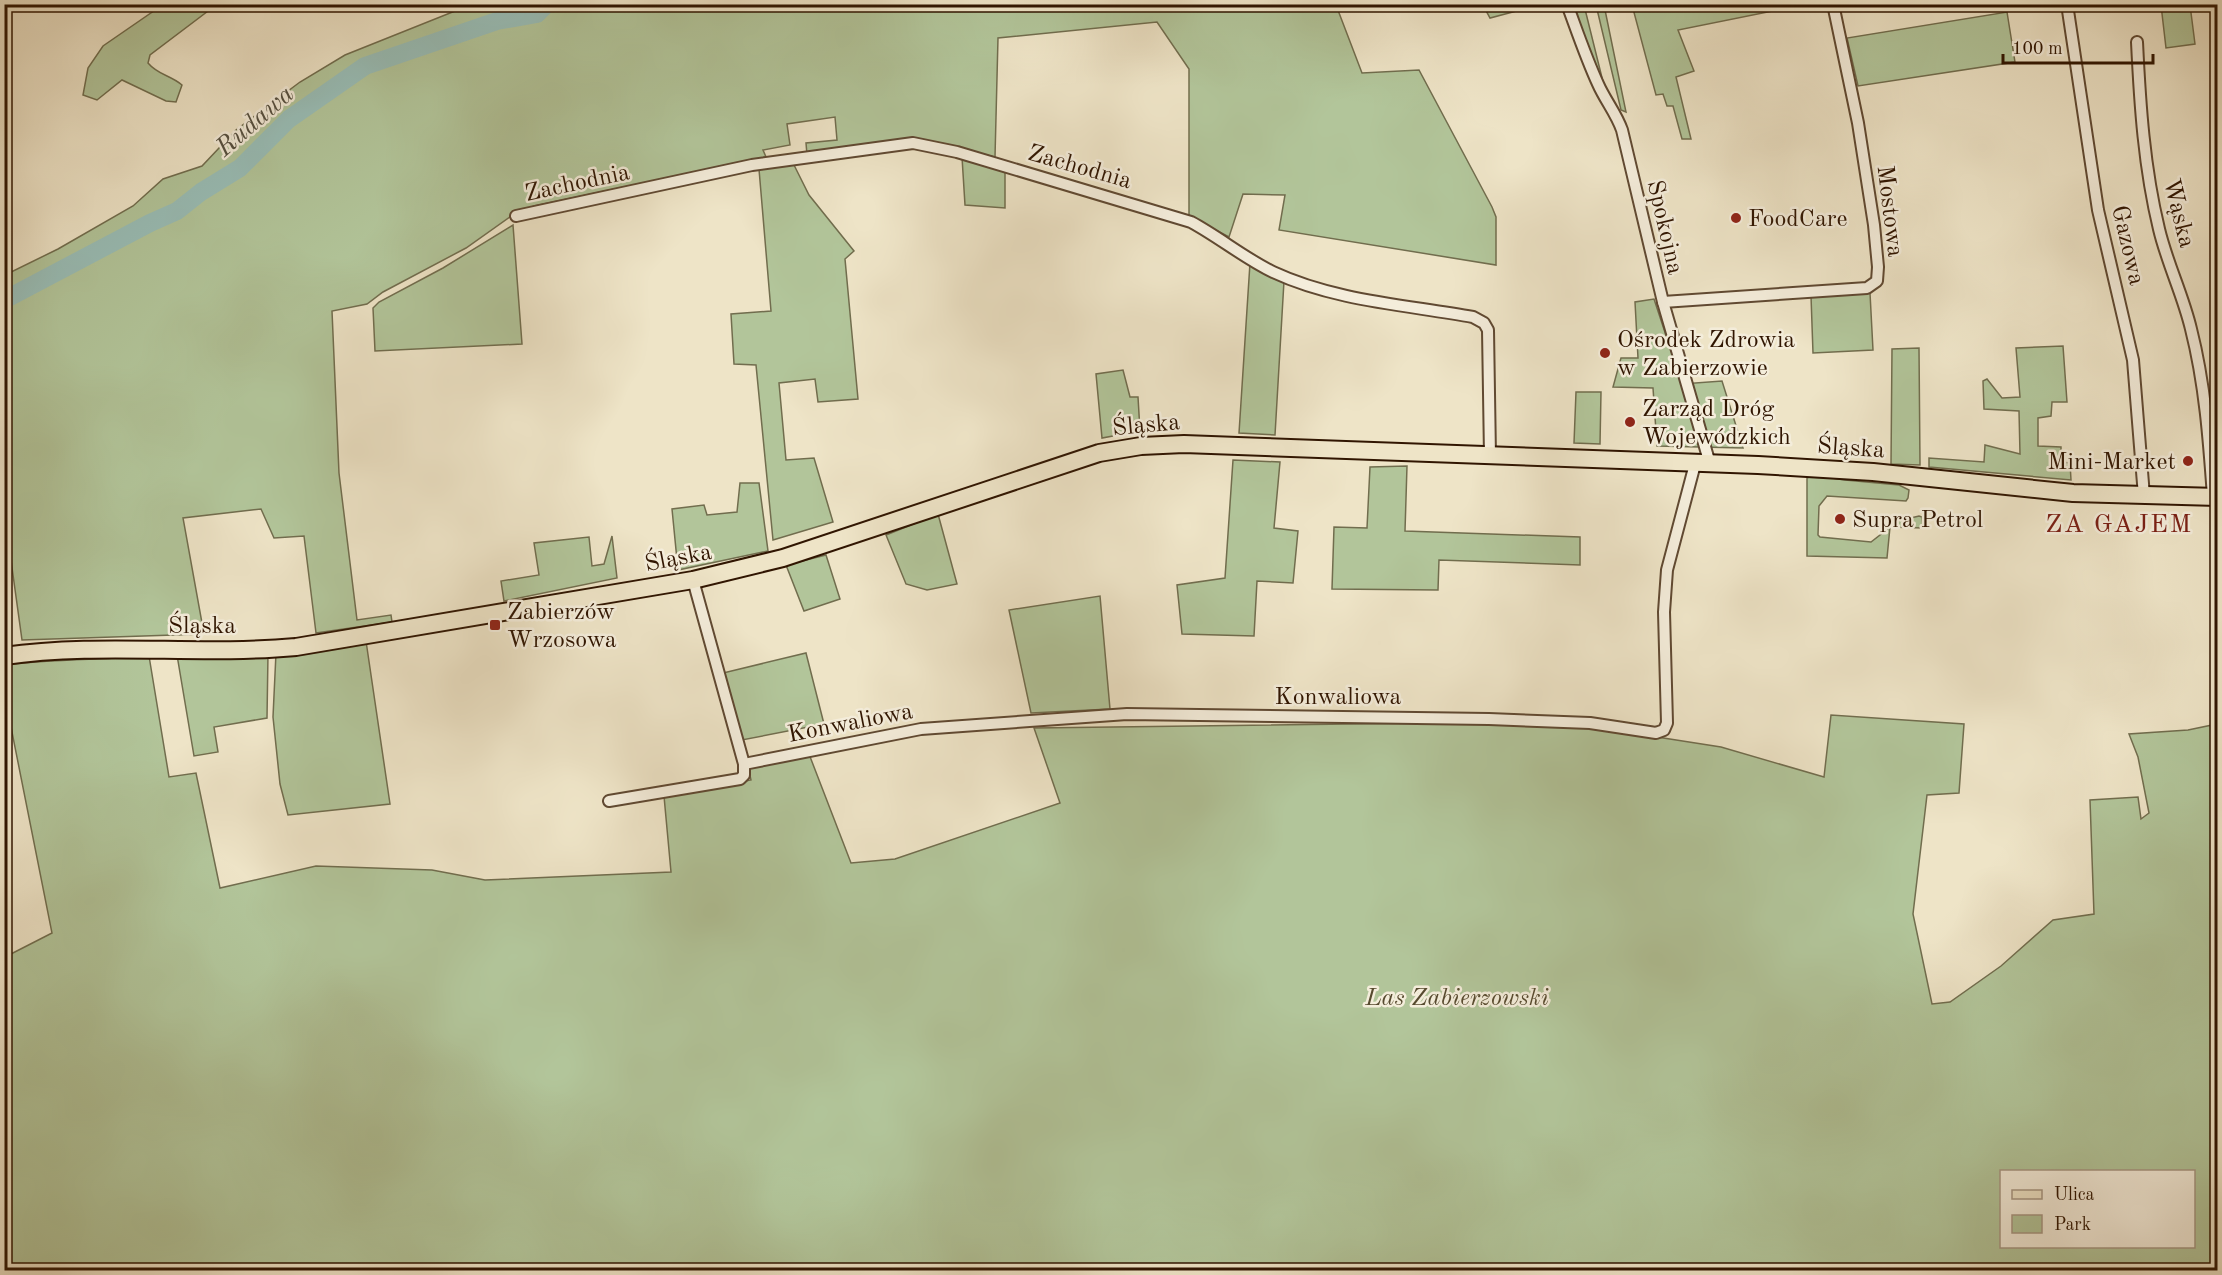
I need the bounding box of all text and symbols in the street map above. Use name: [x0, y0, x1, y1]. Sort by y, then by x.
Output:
scale bar: [2003, 27, 2153, 65]
text: 100 m: [2012, 40, 2063, 58]
water label: Rudawa: [211, 81, 299, 163]
street label: Zachodnia: [1025, 142, 1134, 194]
street label: Zachodnia: [523, 161, 632, 207]
street label: Mostowa: [1871, 164, 1907, 259]
street label: Wąska: [2158, 176, 2198, 251]
street label: Spokojna: [1642, 178, 1687, 277]
street label: Gazowa: [2106, 203, 2148, 288]
place label: FoodCare: [1748, 208, 1848, 232]
marker: FoodCare: [1729, 211, 1743, 225]
place label: Ośrodek Zdrowia w Zabierzowie: [1617, 329, 1795, 381]
marker: Ośrodek Zdrowia w Zabierzowie: [1598, 346, 1612, 360]
place label: Zarząd Dróg Wojewódzkich: [1642, 398, 1791, 450]
street label: Śląska: [1111, 406, 1181, 441]
marker: Zarząd Dróg Wojewódzkich: [1623, 415, 1637, 429]
street label: Śląska: [1816, 430, 1886, 463]
place label: Mini-Market: [2047, 451, 2176, 475]
marker: Mini-Market: [2181, 454, 2195, 468]
place label: Supra Petrol: [1852, 509, 1983, 533]
marker: Supra Petrol: [1833, 512, 1847, 526]
district label: ZA GAJEM: [2045, 512, 2193, 538]
street label: Śląska: [642, 536, 714, 577]
place label: Zabierzów Wrzosowa: [507, 601, 617, 653]
street label: Śląska: [168, 610, 236, 639]
marker: Zabierzów Wrzosowa: [488, 618, 502, 632]
street label: Konwaliowa: [1275, 686, 1402, 710]
street label: Konwaliowa: [786, 700, 915, 748]
park label: Las Zabierzowski: [1364, 987, 1549, 1011]
legend: [2000, 1170, 2195, 1248]
text: Ulica: [2054, 1186, 2095, 1204]
text: Park: [2054, 1216, 2091, 1234]

